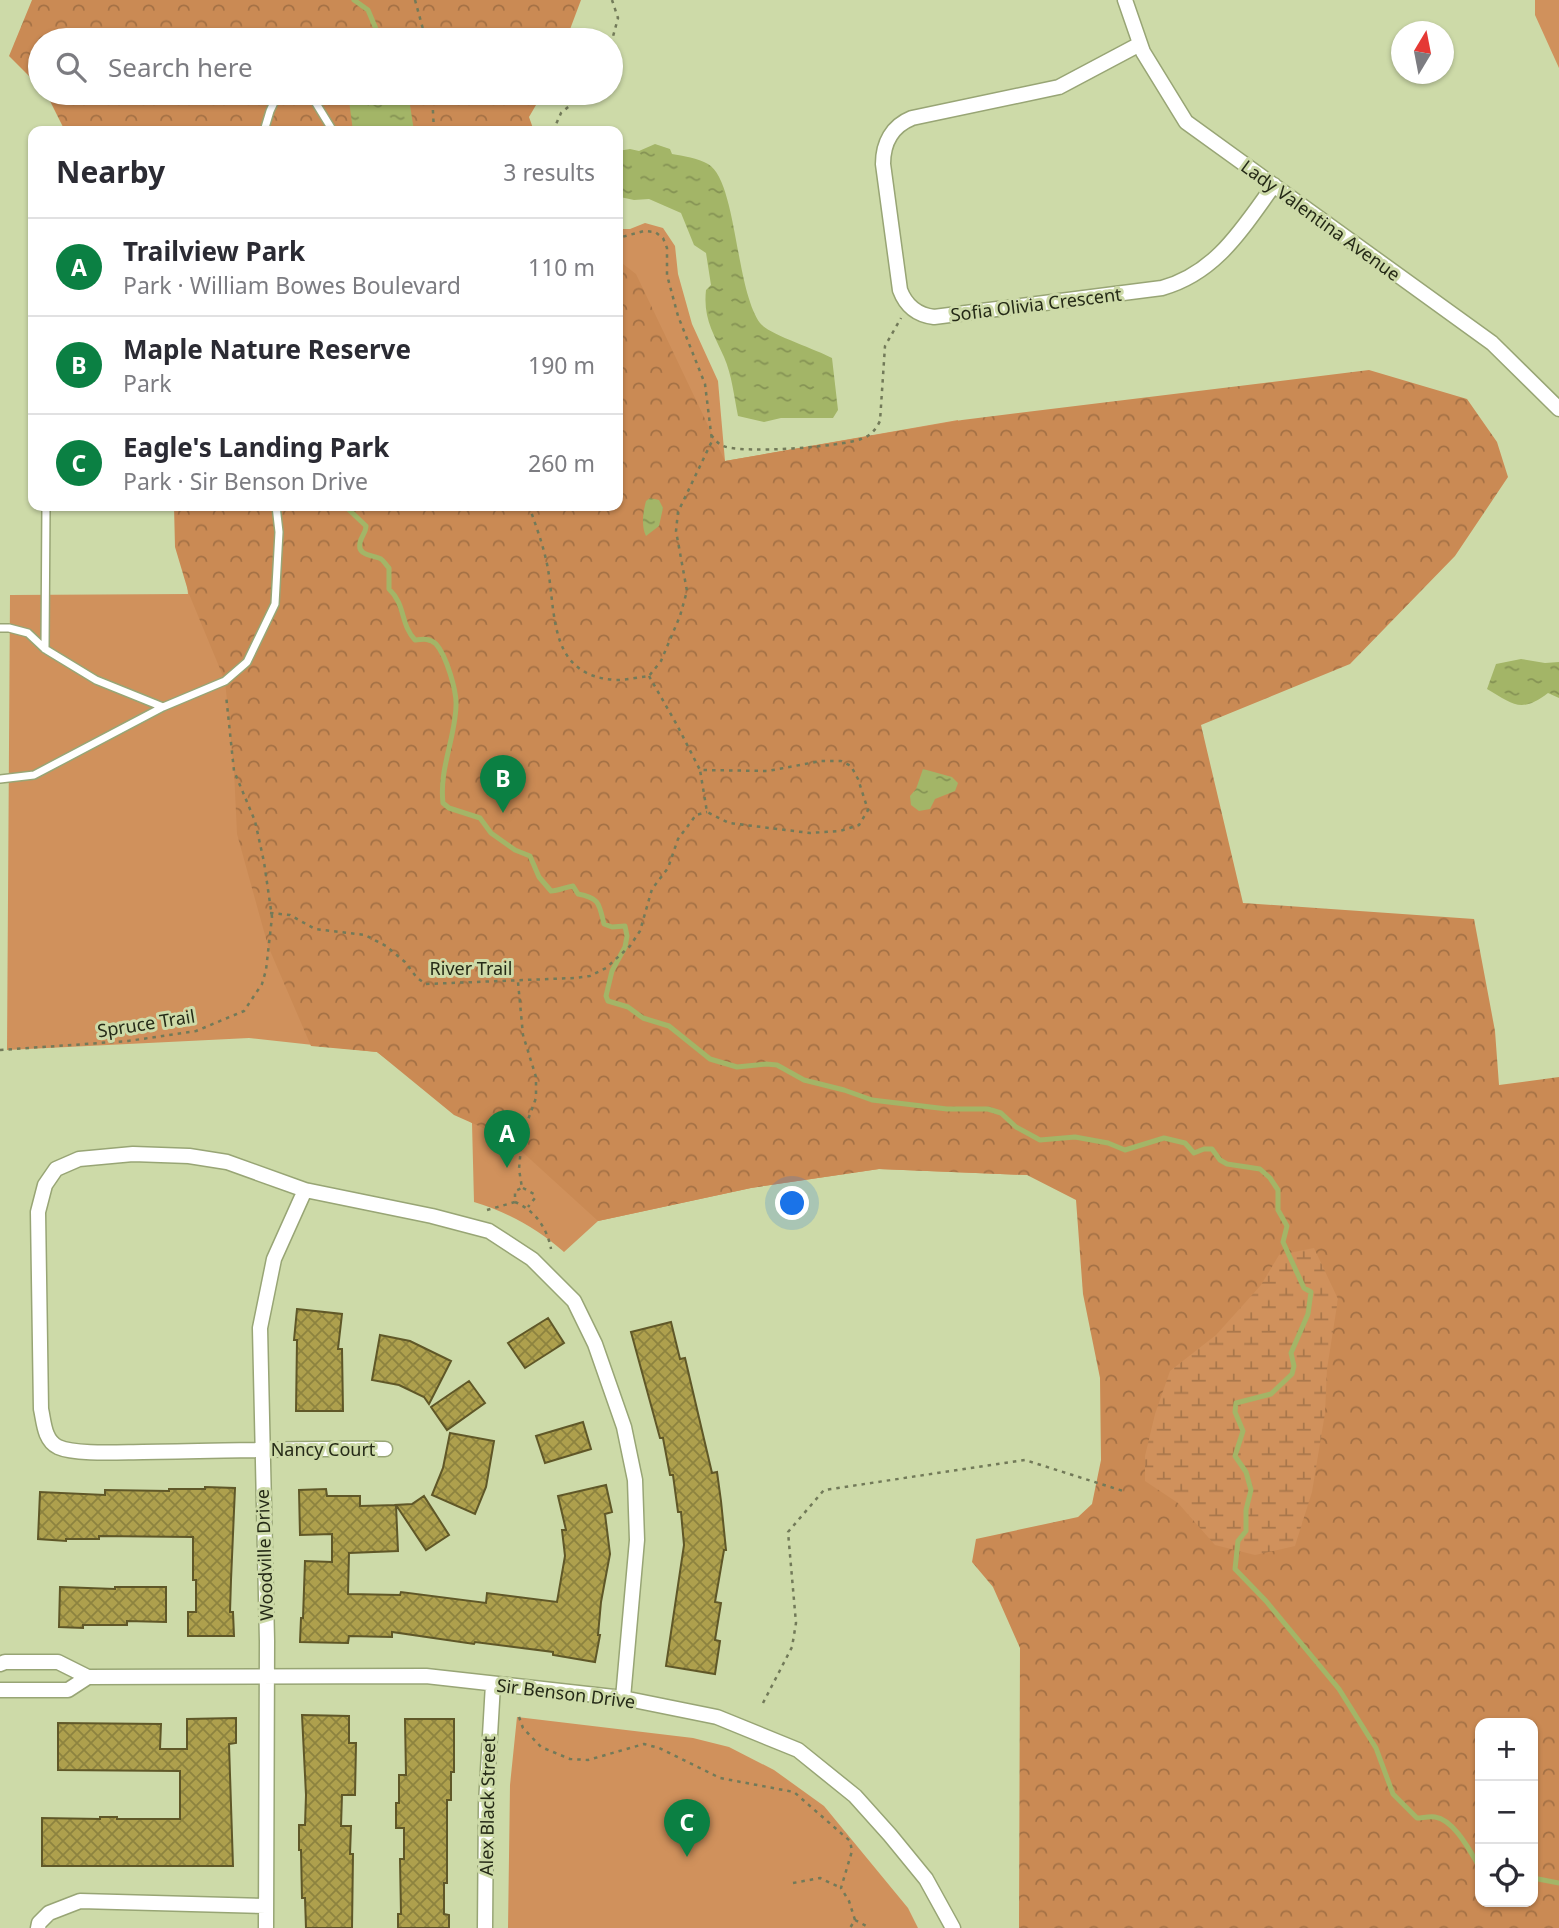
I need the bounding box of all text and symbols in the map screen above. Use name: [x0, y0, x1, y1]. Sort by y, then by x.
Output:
north arrow: [1391, 21, 1454, 84]
search box: [28, 28, 623, 105]
icon: search: [52, 48, 90, 86]
text: Search here: [108, 49, 253, 85]
text: Nearby: [56, 151, 165, 192]
street label: Lady Valentina Avenue: [1237, 154, 1405, 286]
text: 3 results: [503, 156, 595, 188]
text: Trailview Park: [123, 233, 305, 269]
text: A: [71, 251, 87, 283]
text: 110 m: [528, 251, 595, 283]
text: Park · William Bowes Boulevard: [123, 269, 461, 301]
street label: Sofia Olivia Crescent: [949, 282, 1123, 326]
text: Maple Nature Reserve: [123, 331, 411, 367]
text: B: [71, 349, 87, 381]
text: 190 m: [528, 349, 595, 381]
text: Park: [123, 367, 172, 399]
text: Eagle's Landing Park: [123, 429, 389, 465]
text: C: [72, 447, 86, 479]
text: 260 m: [528, 447, 595, 479]
text: Park · Sir Benson Drive: [123, 465, 368, 497]
pin: B: [480, 755, 526, 813]
street label: River Trail: [430, 956, 512, 980]
street label: Spruce Trail: [95, 1003, 197, 1043]
pin: A: [484, 1110, 530, 1168]
your location: [775, 1186, 809, 1220]
street label: Nancy Court: [271, 1437, 376, 1461]
street label: Woodville Drive: [250, 1489, 278, 1621]
street label: Sir Benson Drive: [495, 1673, 637, 1713]
map controls: [1475, 1718, 1538, 1907]
button: +: [1475, 1718, 1538, 1781]
street label: Alex Black Street: [474, 1735, 500, 1876]
button: −: [1475, 1781, 1538, 1844]
pin: C: [664, 1799, 710, 1857]
button: locate: [1475, 1844, 1538, 1907]

